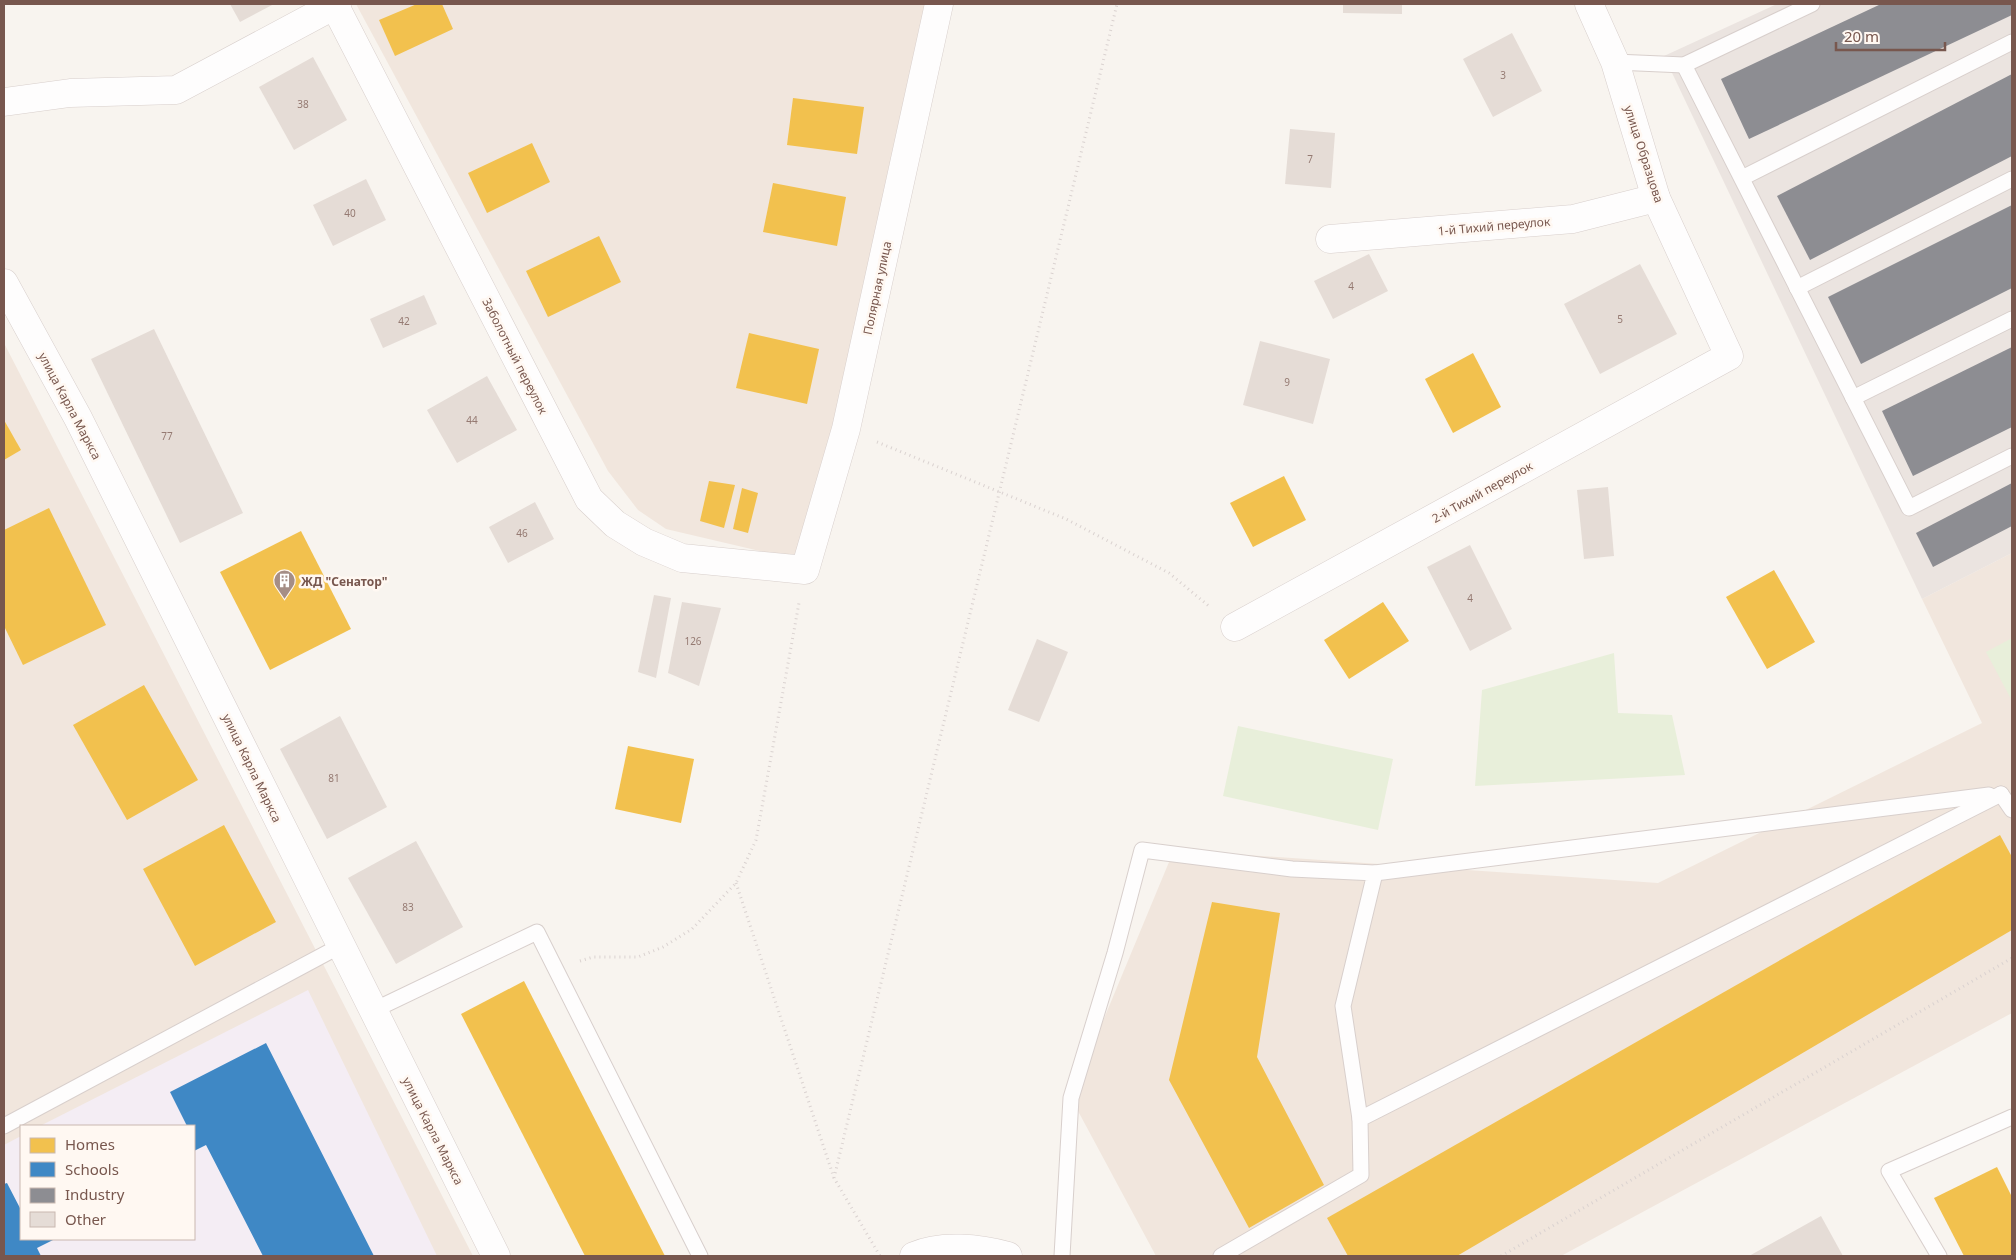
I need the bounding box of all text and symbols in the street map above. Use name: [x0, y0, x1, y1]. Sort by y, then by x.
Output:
scale bar: [1836, 20, 1945, 52]
text: 20 m: [1844, 26, 1879, 46]
house number: 3: [1500, 68, 1506, 82]
house number: 38: [297, 97, 309, 111]
street label: улица Образцова: [1620, 103, 1668, 205]
house number: 7: [1307, 152, 1313, 166]
house number: 40: [344, 206, 356, 220]
street label: 1-й Тихий переулок: [1437, 213, 1551, 239]
street label: Полярная улица: [859, 240, 895, 336]
house number: 4: [1348, 279, 1354, 293]
street label: Заболотный переулок: [478, 295, 552, 417]
house number: 5: [1617, 312, 1623, 326]
house number: 42: [398, 314, 410, 328]
street label: улица Карла Маркса: [35, 350, 105, 462]
house number: 9: [1284, 375, 1290, 389]
house number: 44: [466, 413, 478, 427]
house number: 77: [161, 429, 173, 443]
street label: 2-й Тихий переулок: [1429, 457, 1536, 527]
house number: 46: [516, 526, 528, 540]
building icon: ЖД "Сенатор": [273, 569, 297, 600]
place label: ЖД "Сенатор": [301, 573, 387, 590]
house number: 4: [1467, 591, 1473, 605]
house number: 126: [684, 634, 702, 648]
street label: улица Карла Маркса: [218, 711, 286, 825]
house number: 81: [328, 771, 340, 785]
house number: 83: [402, 900, 414, 914]
street label: улица Карла Маркса: [398, 1074, 468, 1188]
legend: [20, 1125, 195, 1240]
text: Homes: [65, 1134, 115, 1154]
text: Schools: [65, 1159, 119, 1179]
text: Industry: [65, 1184, 125, 1204]
text: Other: [65, 1209, 106, 1229]

